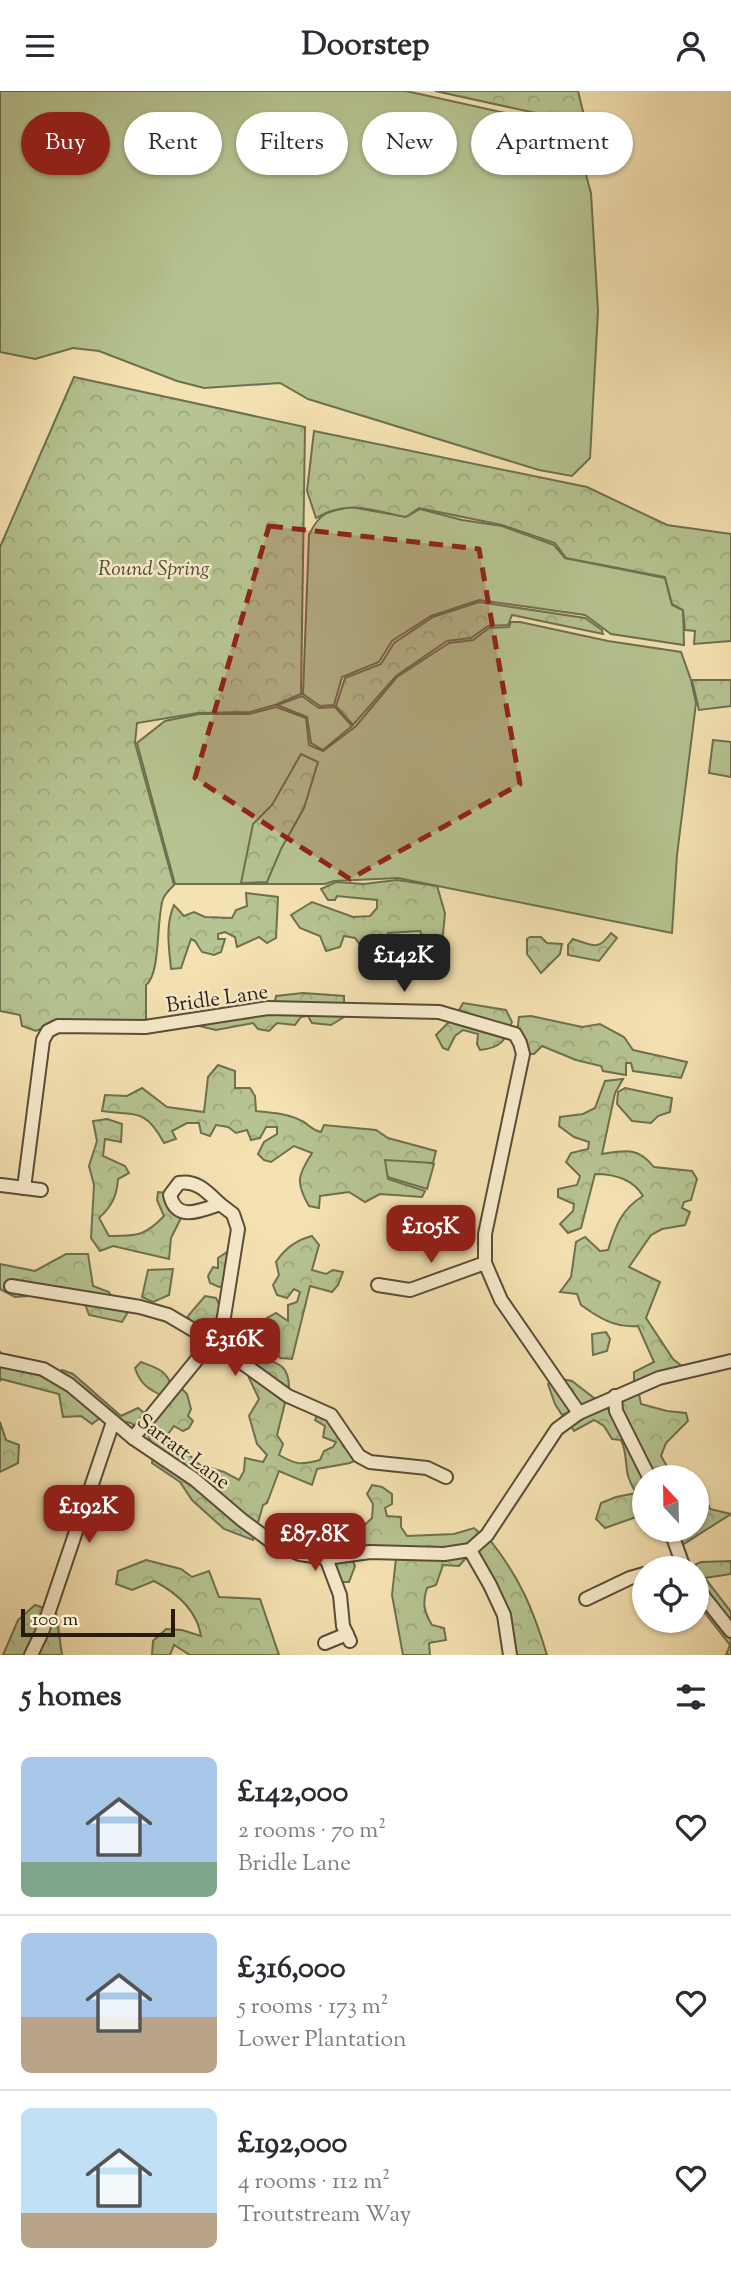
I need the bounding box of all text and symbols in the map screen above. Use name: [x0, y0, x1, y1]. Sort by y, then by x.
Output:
text: Doorstep: [301, 23, 430, 69]
icon: menu: [21, 27, 59, 65]
icon: person: [672, 27, 710, 65]
chip: Buy: [21, 112, 110, 175]
chip: Rent: [124, 112, 222, 175]
chip: Filters: [236, 112, 348, 175]
chip: New: [362, 112, 457, 175]
chip: Apartment: [471, 112, 633, 175]
park label: Round Spring: [98, 555, 210, 585]
pin: £142K: [355, 935, 453, 994]
text: £142K: [374, 940, 434, 973]
street label: Bridle Lane: [164, 978, 270, 1022]
pin: £105K: [382, 1205, 480, 1265]
text: £105K: [402, 1211, 460, 1244]
pin: £316K: [186, 1319, 284, 1378]
text: £316K: [206, 1324, 264, 1357]
street label: Sarratt Lane: [130, 1407, 236, 1498]
north arrow: [632, 1465, 709, 1542]
map controls: [632, 1465, 709, 1633]
pin: £192K: [40, 1485, 138, 1545]
text: £192K: [60, 1491, 119, 1524]
pin: £87.8K: [258, 1513, 372, 1573]
text: £87.8K: [281, 1519, 349, 1552]
button: locate: [632, 1556, 709, 1633]
scale bar: [21, 1606, 175, 1638]
text: 100 m: [32, 1607, 78, 1634]
text: 5 homes: [21, 1676, 122, 1719]
icon: filters: [672, 1678, 710, 1716]
text: £142,000: [238, 1772, 348, 1815]
icon: home: [77, 1785, 161, 1869]
icon: heart: [672, 1808, 710, 1846]
text: 2 rooms · 70 m²: [238, 1815, 386, 1848]
text: Bridle Lane: [238, 1848, 351, 1881]
text: £316,000: [238, 1948, 346, 1991]
icon: home: [77, 1961, 161, 2045]
icon: heart: [672, 1984, 710, 2022]
text: 5 rooms · 173 m²: [238, 1991, 389, 2024]
text: Lower Plantation: [238, 2024, 407, 2057]
text: £192,000: [238, 2123, 347, 2166]
icon: home: [77, 2136, 161, 2220]
icon: heart: [672, 2159, 710, 2197]
text: 4 rooms · 112 m²: [238, 2166, 390, 2199]
text: Troutstream Way: [238, 2199, 411, 2232]

